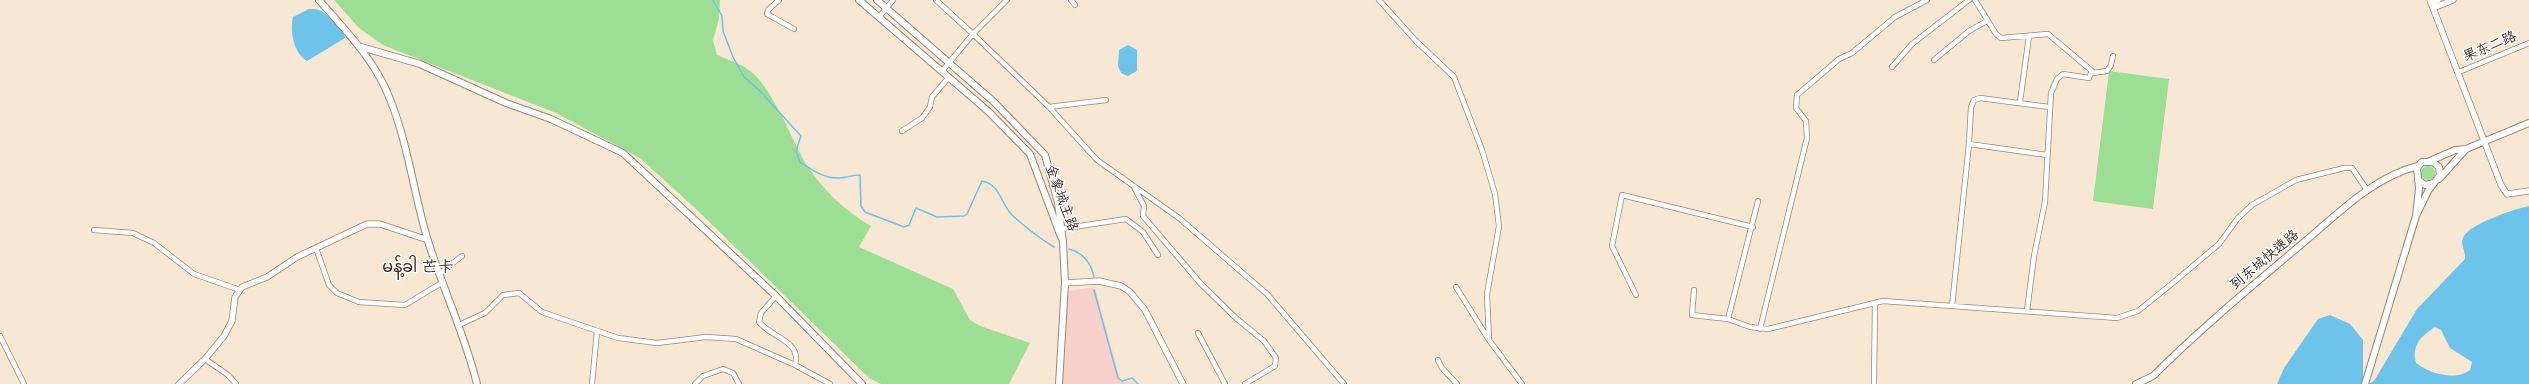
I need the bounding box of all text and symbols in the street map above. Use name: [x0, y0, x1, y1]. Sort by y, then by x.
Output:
street label: 果东二路: [2461, 28, 2519, 66]
street label: 金象城主路: [1041, 162, 1081, 234]
street label: 到东城快速路: [2227, 227, 2303, 293]
district label: မန့်ခါ 芒卡: [382, 258, 454, 278]

